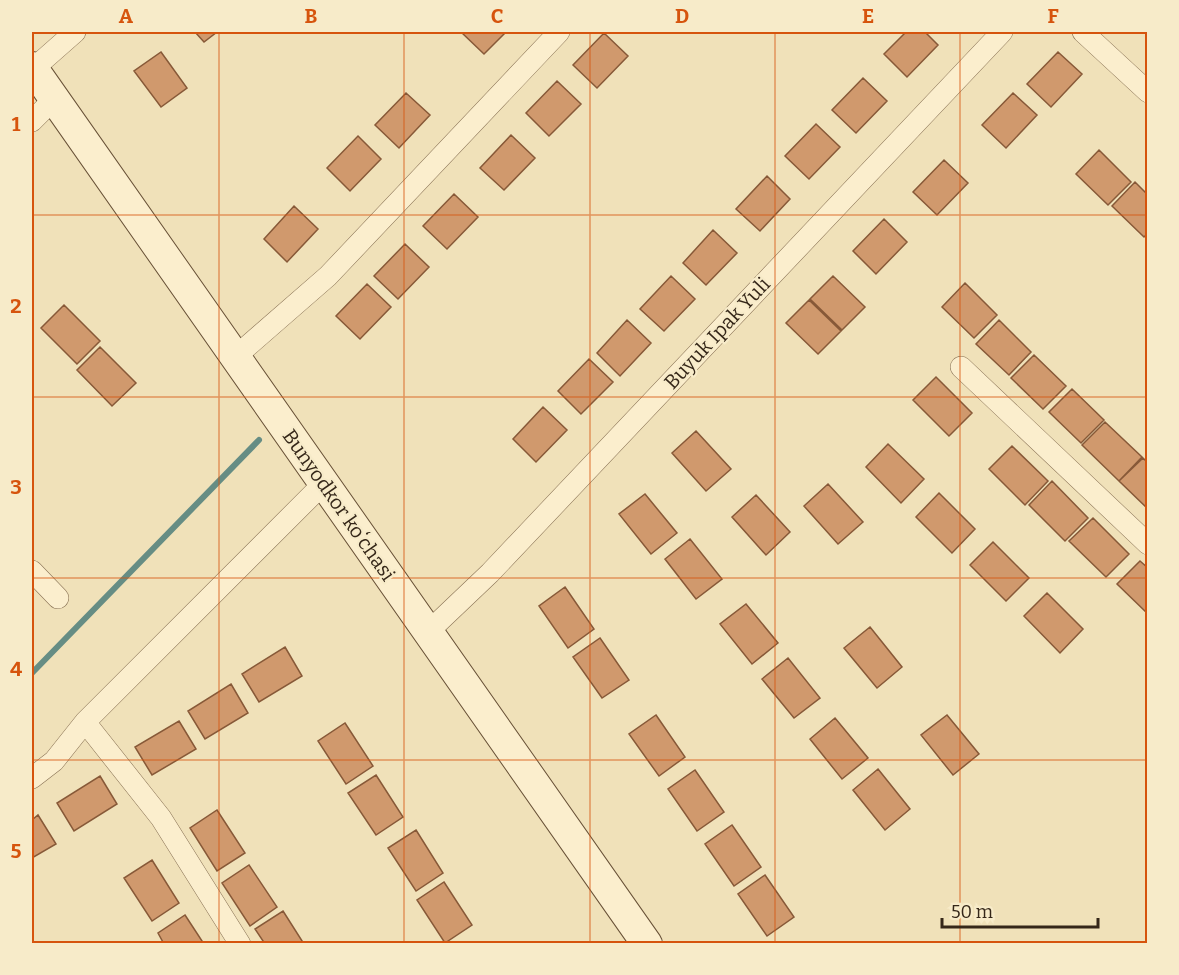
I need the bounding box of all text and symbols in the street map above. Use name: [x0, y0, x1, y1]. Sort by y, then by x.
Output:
text: A: [119, 4, 134, 28]
text: B: [305, 4, 318, 28]
text: C: [491, 4, 503, 28]
text: D: [675, 4, 689, 28]
text: E: [862, 4, 874, 28]
text: F: [1047, 4, 1059, 28]
text: 1: [12, 112, 21, 136]
street label: Buyuk Ipak Yuli: [659, 272, 775, 394]
text: 2: [10, 294, 22, 318]
street label: Bunyodkor koʻchasi: [278, 425, 400, 585]
text: 3: [10, 475, 22, 499]
text: 4: [10, 657, 22, 681]
text: 5: [11, 839, 22, 863]
scale bar: [942, 891, 1098, 929]
text: 50 m: [951, 901, 993, 923]

